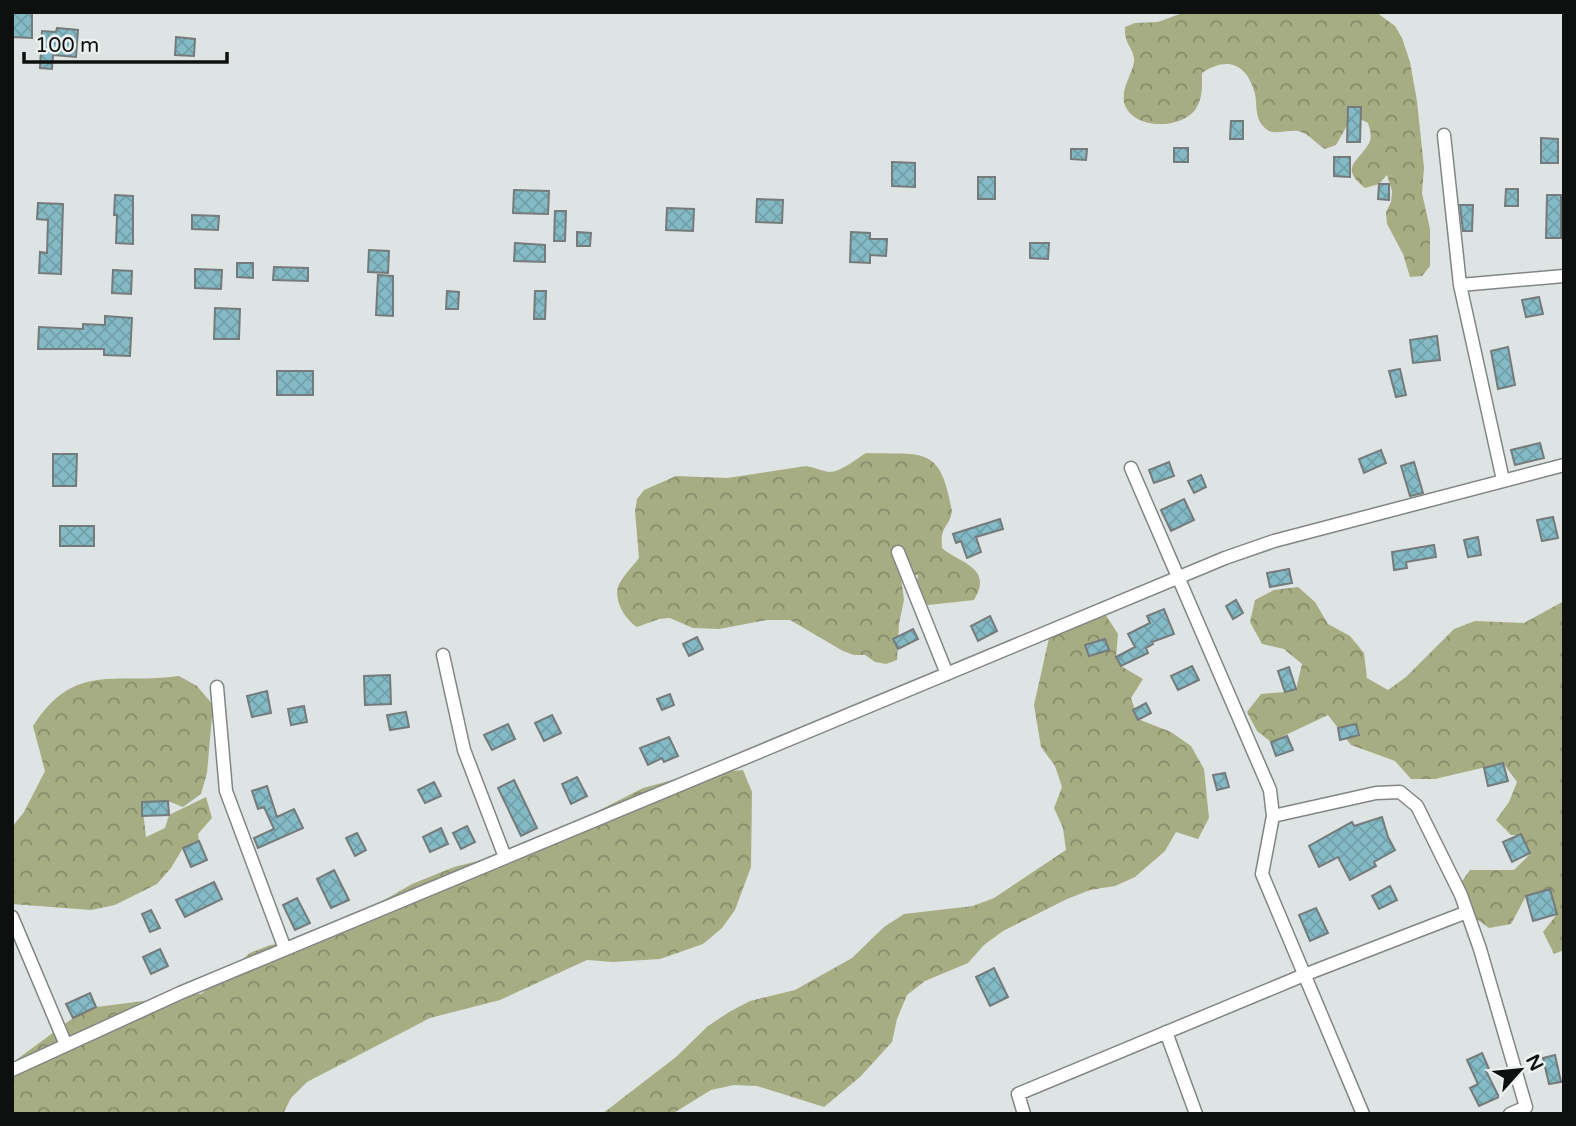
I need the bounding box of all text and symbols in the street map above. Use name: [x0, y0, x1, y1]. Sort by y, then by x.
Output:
scale bar: [24, 21, 228, 65]
text: 100 m: [35, 33, 99, 58]
north arrow: [1485, 1035, 1555, 1105]
text: N: [1521, 1051, 1548, 1075]

